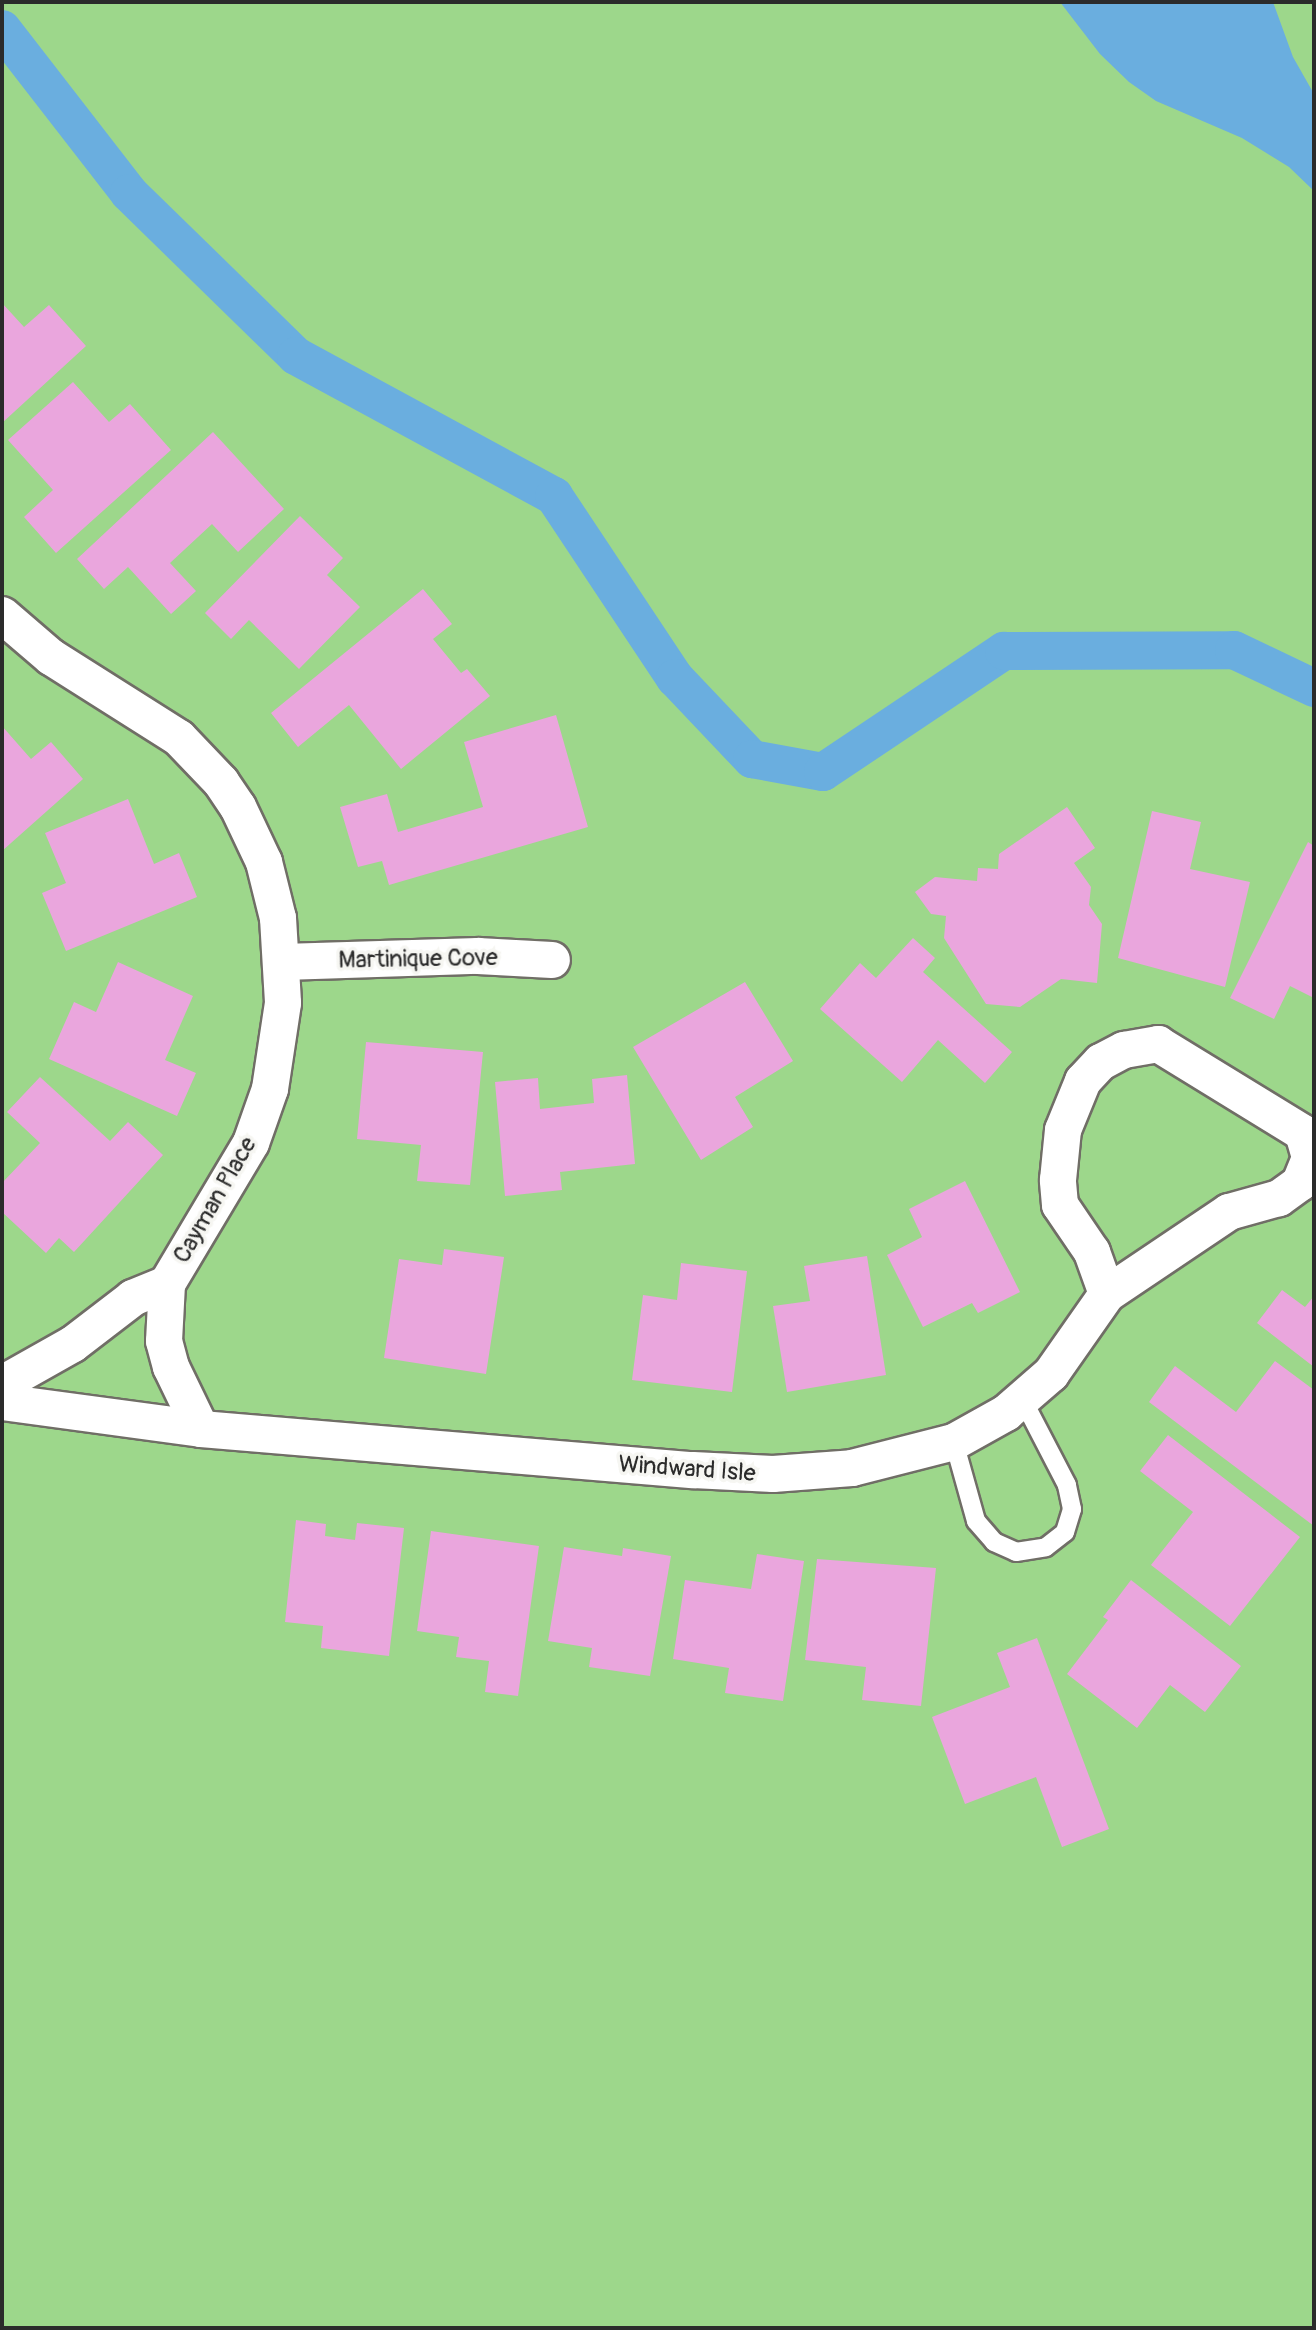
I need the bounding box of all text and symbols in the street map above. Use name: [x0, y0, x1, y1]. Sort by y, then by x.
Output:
street label: Martinique Cove: [338, 943, 498, 975]
street label: Cayman Place: [167, 1132, 263, 1268]
street label: Windward Isle: [617, 1450, 757, 1488]

